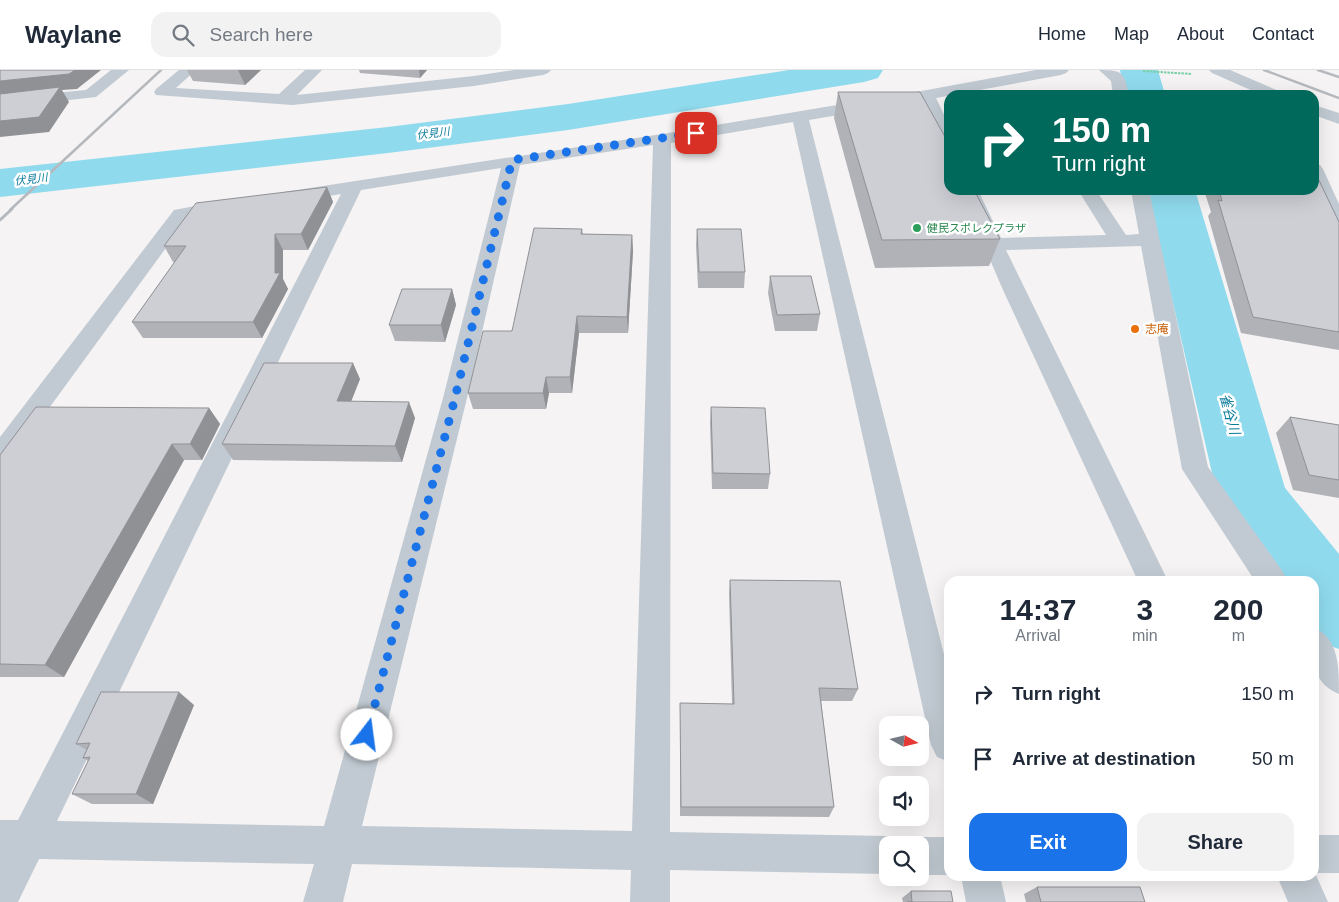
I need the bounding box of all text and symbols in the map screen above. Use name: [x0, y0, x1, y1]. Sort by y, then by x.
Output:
search box: [151, 12, 501, 57]
text: Waylane: [25, 21, 121, 48]
icon: search: [169, 21, 197, 49]
text: Search here: [209, 24, 313, 45]
text: Home: [1038, 24, 1086, 44]
text: Map: [1114, 24, 1149, 44]
text: About: [1177, 24, 1224, 44]
text: Contact: [1252, 24, 1314, 44]
icon: right: [969, 110, 1034, 175]
text: 150 m: [1052, 110, 1151, 149]
pin: [675, 112, 717, 154]
icon: arrive: [682, 119, 710, 147]
water label: 伏見川: [416, 125, 451, 141]
text: Turn right: [1052, 151, 1145, 176]
water label: 伏見川: [14, 171, 49, 187]
marker: 健民スポレクプラザ: [911, 222, 923, 234]
place label: 健民スポレクプラザ: [927, 222, 1026, 234]
place label: 志庵: [1145, 322, 1169, 336]
marker: 志庵: [1129, 323, 1141, 335]
water label: 雀谷川: [1217, 392, 1244, 438]
text: 14:37: [1000, 593, 1076, 626]
text: 3: [1136, 593, 1153, 626]
text: 200: [1213, 593, 1263, 626]
text: Arrival: [1015, 627, 1061, 644]
text: min: [1132, 627, 1158, 644]
text: m: [1232, 627, 1245, 644]
icon: right: [969, 680, 997, 708]
text: Turn right: [1012, 683, 1100, 704]
text: 150 m: [1241, 683, 1294, 704]
position arrow: [340, 708, 392, 760]
north arrow: [879, 716, 929, 766]
map controls: [879, 716, 929, 886]
icon: arrive: [969, 745, 997, 773]
text: Arrive at destination: [1012, 748, 1196, 769]
text: 50 m: [1252, 748, 1294, 769]
button: sound: [879, 776, 929, 826]
button: Exit: [969, 813, 1127, 871]
button: Share: [1137, 813, 1294, 871]
button: search: [879, 836, 929, 886]

